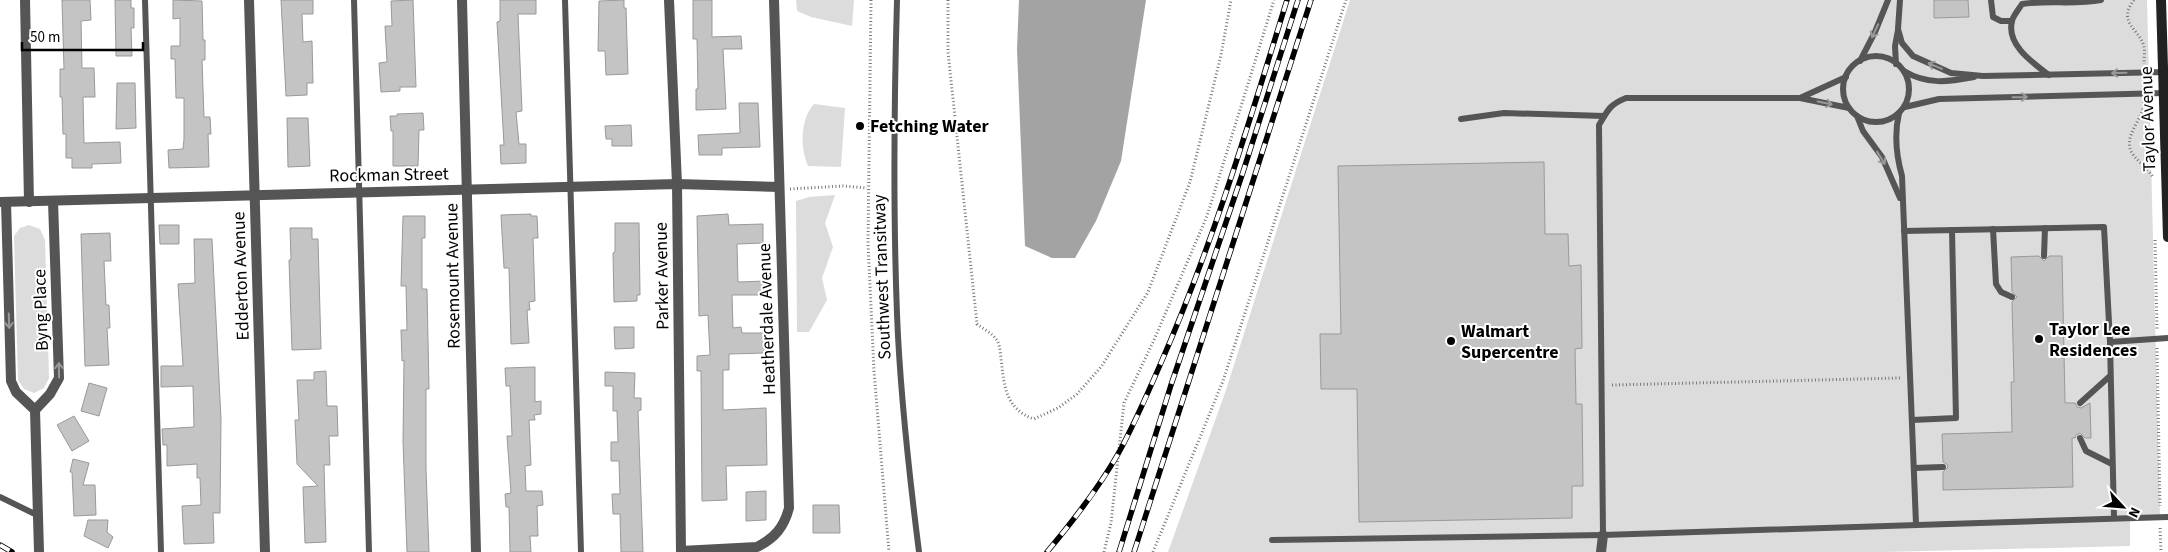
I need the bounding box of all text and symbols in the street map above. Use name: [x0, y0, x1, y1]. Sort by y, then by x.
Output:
scale bar: [22, 20, 144, 52]
one-way arrow: [1870, 23, 1879, 38]
text: 50 m: [30, 27, 60, 48]
one-way arrow: [1928, 61, 1943, 70]
street label: Taylor Avenue: [2134, 66, 2162, 172]
one-way arrow: [2112, 68, 2128, 78]
one-way arrow: [2012, 92, 2028, 102]
one-way arrow: [1816, 99, 1832, 108]
place label: Fetching Water: [870, 114, 989, 139]
marker: Fetching Water: [854, 120, 866, 132]
one-way arrow: [1875, 151, 1886, 165]
street label: Rockman Street: [329, 161, 449, 189]
street label: Southwest Transitway: [867, 193, 897, 360]
street label: Rosemount Avenue: [439, 203, 467, 349]
street label: Edderton Avenue: [226, 211, 256, 341]
street label: Parker Avenue: [649, 222, 675, 330]
street label: Heatherdale Avenue: [752, 243, 782, 395]
street label: Byng Place: [27, 269, 55, 351]
one-way arrow: [5, 313, 14, 329]
place label: Taylor Lee Residences: [2049, 317, 2137, 363]
place label: Walmart Supercentre: [1461, 319, 1559, 365]
marker: Taylor Lee Residences: [2033, 333, 2045, 345]
marker: Walmart Supercentre: [1445, 335, 1457, 347]
one-way arrow: [54, 362, 63, 378]
north arrow: [2098, 482, 2148, 532]
text: N: [2123, 504, 2145, 521]

